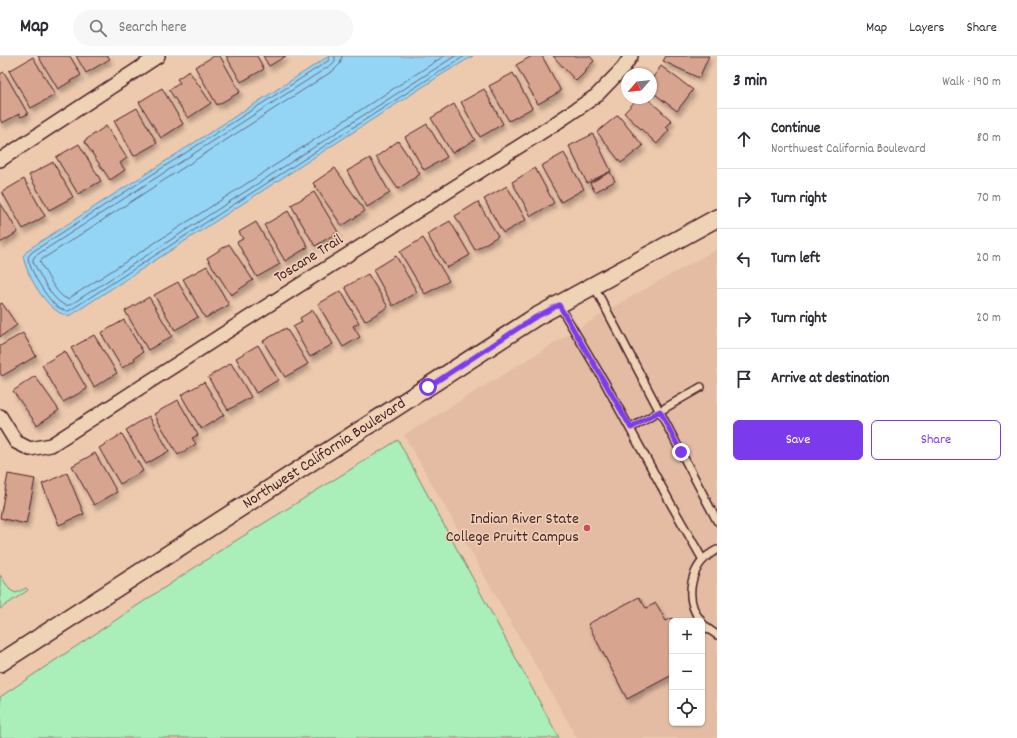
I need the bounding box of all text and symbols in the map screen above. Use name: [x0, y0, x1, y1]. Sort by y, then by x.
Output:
search box: [73, 10, 353, 46]
text: Map: [20, 14, 49, 41]
icon: search: [87, 17, 109, 39]
text: Search here: [119, 17, 187, 39]
text: Map: [866, 18, 887, 38]
text: Layers: [909, 18, 944, 38]
text: Share: [966, 18, 997, 38]
north arrow: [621, 68, 657, 104]
text: 3 min: [733, 70, 767, 94]
text: Walk · 190 m: [942, 73, 1001, 92]
text: Continue: [771, 118, 820, 140]
icon: ahead: [733, 128, 755, 150]
text: 80 m: [977, 129, 1001, 148]
text: Northwest California Boulevard: [771, 140, 926, 159]
icon: right: [733, 188, 755, 210]
text: Turn right: [771, 188, 827, 210]
text: 70 m: [977, 189, 1001, 208]
street label: Toscane Trail: [270, 229, 348, 289]
icon: left: [733, 248, 755, 270]
text: Turn left: [771, 248, 820, 270]
text: 20 m: [976, 249, 1001, 268]
icon: right: [733, 308, 755, 330]
text: Turn right: [771, 308, 827, 330]
text: 20 m: [976, 309, 1001, 328]
icon: arrive: [733, 368, 755, 390]
text: Arrive at destination: [771, 368, 889, 390]
route start: [419, 378, 437, 396]
street label: Northwest California Boulevard: [238, 392, 410, 515]
button: Save: [733, 420, 863, 460]
button: Share: [871, 420, 1001, 460]
route end: [672, 443, 690, 461]
place label: Indian River State College Pruitt Campus: [446, 508, 579, 549]
marker: Indian River State College Pruitt Campus: [582, 523, 592, 533]
map controls: [669, 618, 705, 726]
button: +: [669, 618, 705, 654]
button: −: [669, 654, 705, 690]
button: locate: [669, 690, 705, 726]

